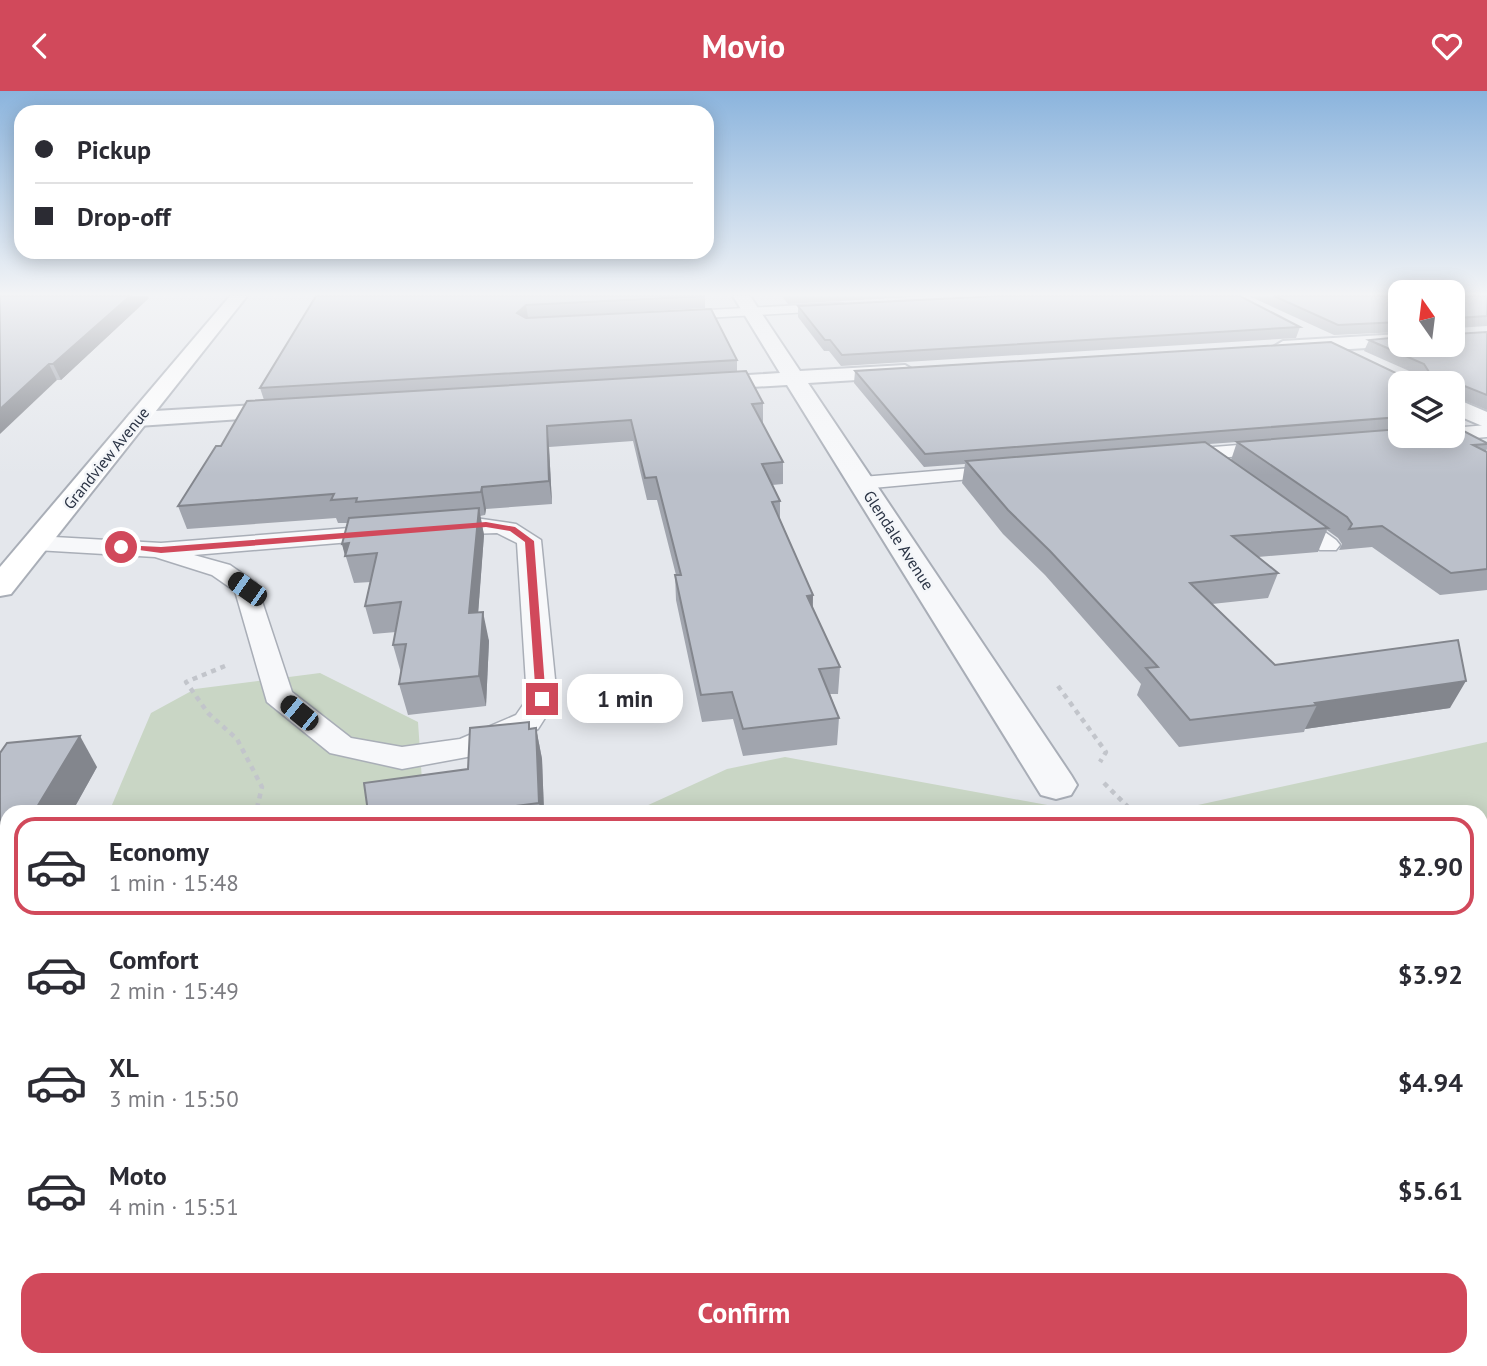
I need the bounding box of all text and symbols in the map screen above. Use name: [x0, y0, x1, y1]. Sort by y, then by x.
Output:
text: Movio: [702, 25, 785, 67]
icon: back: [21, 27, 59, 65]
icon: heart: [1428, 27, 1466, 65]
text: Pickup: [77, 133, 151, 166]
text: Drop-off: [77, 200, 171, 233]
north arrow: [1388, 280, 1465, 357]
map controls: [1388, 280, 1465, 448]
button: layers: [1388, 371, 1465, 448]
street label: Grandview Avenue: [59, 403, 153, 513]
street label: Glendale Avenue: [859, 487, 939, 593]
route start: [105, 531, 137, 563]
car: [224, 568, 271, 610]
callout: 1 min: [566, 675, 682, 723]
route end: [526, 683, 558, 715]
text: 1 min: [597, 684, 653, 713]
car: [277, 692, 322, 734]
icon: car: [25, 835, 88, 898]
text: Economy: [109, 835, 209, 868]
text: $2.90: [1398, 850, 1463, 883]
text: 1 min · 15:48: [109, 868, 239, 897]
icon: car: [25, 943, 88, 1006]
text: Comfort: [109, 943, 199, 976]
text: $3.92: [1398, 958, 1463, 991]
text: 2 min · 15:49: [109, 976, 239, 1005]
icon: car: [25, 1051, 88, 1114]
text: XL: [109, 1051, 139, 1084]
text: $4.94: [1398, 1066, 1463, 1099]
text: 3 min · 15:50: [109, 1084, 239, 1113]
icon: car: [25, 1159, 88, 1222]
text: Moto: [109, 1159, 167, 1192]
text: $5.61: [1398, 1174, 1463, 1207]
text: 4 min · 15:51: [109, 1192, 239, 1221]
button: Confirm: [21, 1273, 1467, 1353]

